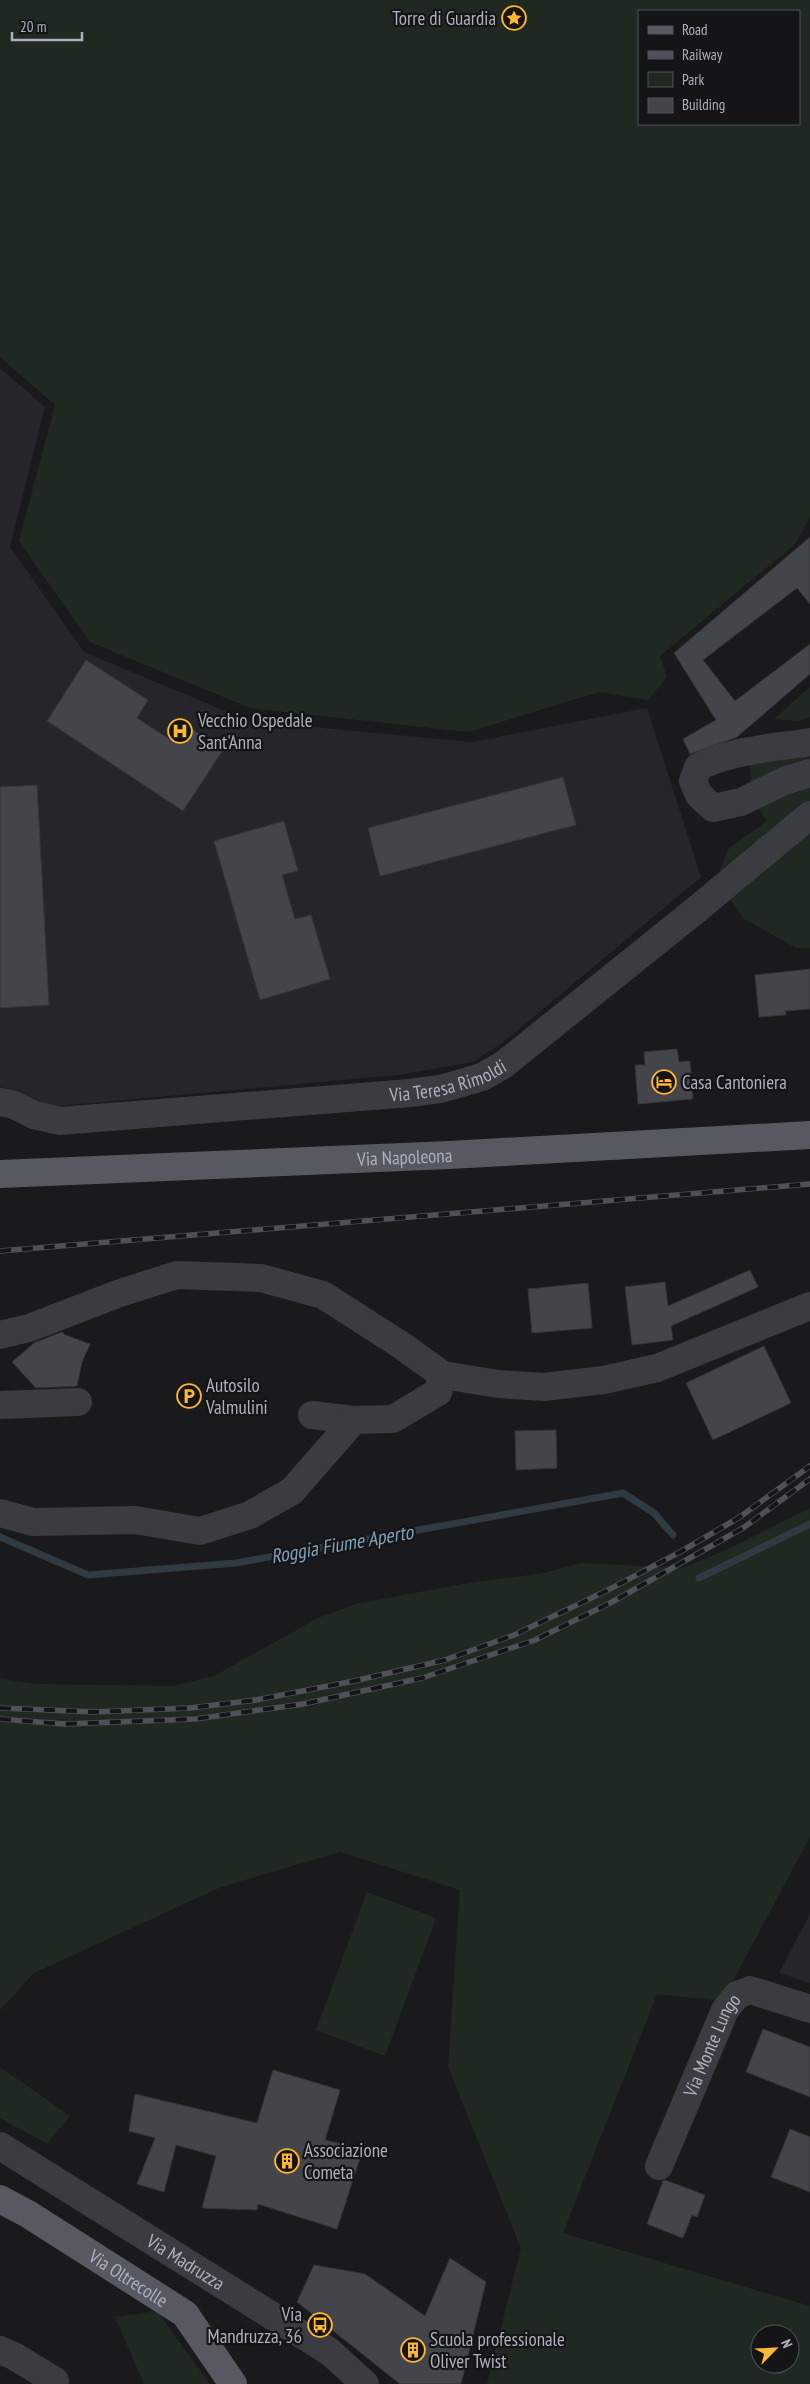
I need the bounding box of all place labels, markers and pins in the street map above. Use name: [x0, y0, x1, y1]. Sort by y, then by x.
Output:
place icon: Torre di Guardia: [501, 5, 527, 31]
place label: Torre di Guardia: [392, 6, 496, 30]
place label: Vecchio Ospedale Sant'Anna: [197, 708, 313, 754]
hospital icon: Vecchio Ospedale Sant'Anna: [167, 718, 193, 744]
hotel icon: Casa Cantoniera: [651, 1069, 677, 1095]
place label: Casa Cantoniera: [682, 1070, 787, 1094]
place label: Autosilo Valmulini: [205, 1373, 268, 1419]
parking icon: Autosilo Valmulini: [176, 1383, 202, 1409]
place label: Associazione Cometa: [304, 2138, 388, 2184]
building icon: Associazione Cometa: [274, 2148, 300, 2174]
place label: Via Mandruzza, 36: [208, 2302, 302, 2348]
bus stop icon: Via Mandruzza, 36: [307, 2312, 333, 2338]
place label: Scuola professionale Oliver Twist: [430, 2327, 565, 2373]
building icon: Scuola professionale Oliver Twist: [400, 2337, 426, 2363]

